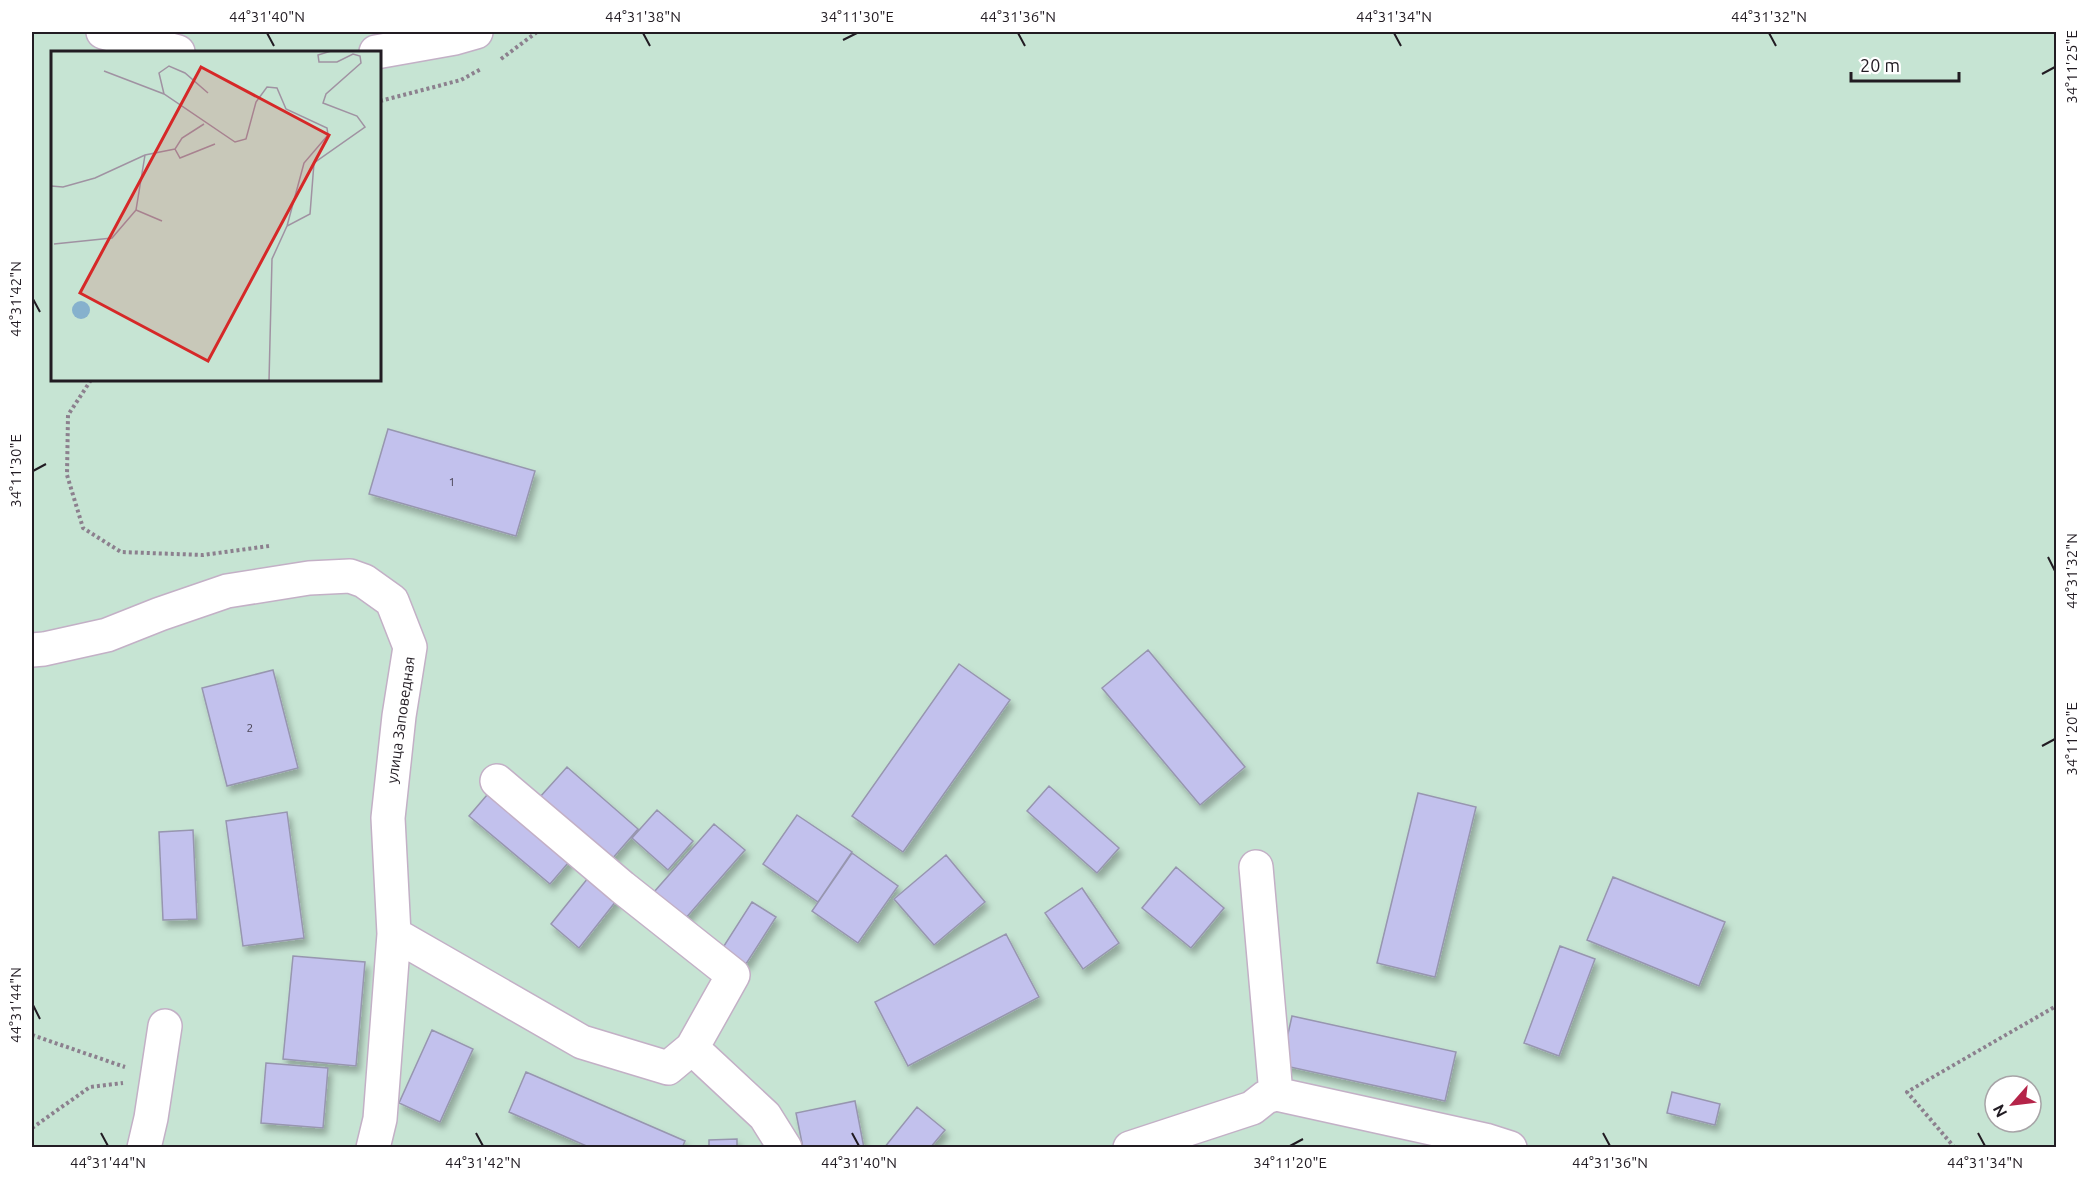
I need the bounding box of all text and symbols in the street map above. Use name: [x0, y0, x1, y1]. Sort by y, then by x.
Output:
text: 44°31'40"N: [229, 8, 305, 25]
text: 44°31'38"N: [605, 8, 681, 25]
text: 34°11'30"E: [820, 8, 894, 25]
text: 44°31'36"N: [980, 8, 1056, 25]
text: 44°31'34"N: [1356, 8, 1432, 25]
text: 44°31'32"N: [1731, 8, 1807, 25]
text: 34°11'25"E: [2063, 30, 2080, 104]
scale bar: [1851, 45, 1959, 83]
inset map: [51, 51, 381, 381]
text: 20 m: [1860, 55, 1900, 75]
text: 44°31'42"N: [7, 261, 24, 337]
text: 34°11'30"E: [7, 434, 24, 508]
house number: 1: [449, 475, 455, 488]
text: 44°31'32"N: [2063, 533, 2080, 609]
street label: улица Заповедная: [383, 655, 418, 784]
text: 34°11'20"E: [2063, 702, 2080, 776]
house number: 2: [247, 721, 253, 734]
text: 44°31'44"N: [7, 967, 24, 1043]
north arrow: [1983, 1074, 2043, 1134]
text: N: [1989, 1102, 2011, 1121]
text: 44°31'44"N: [70, 1154, 146, 1171]
text: 44°31'42"N: [445, 1154, 521, 1171]
text: 44°31'40"N: [821, 1154, 897, 1171]
text: 34°11'20"E: [1253, 1154, 1327, 1171]
text: 44°31'36"N: [1572, 1154, 1648, 1171]
text: 44°31'34"N: [1947, 1154, 2023, 1171]

